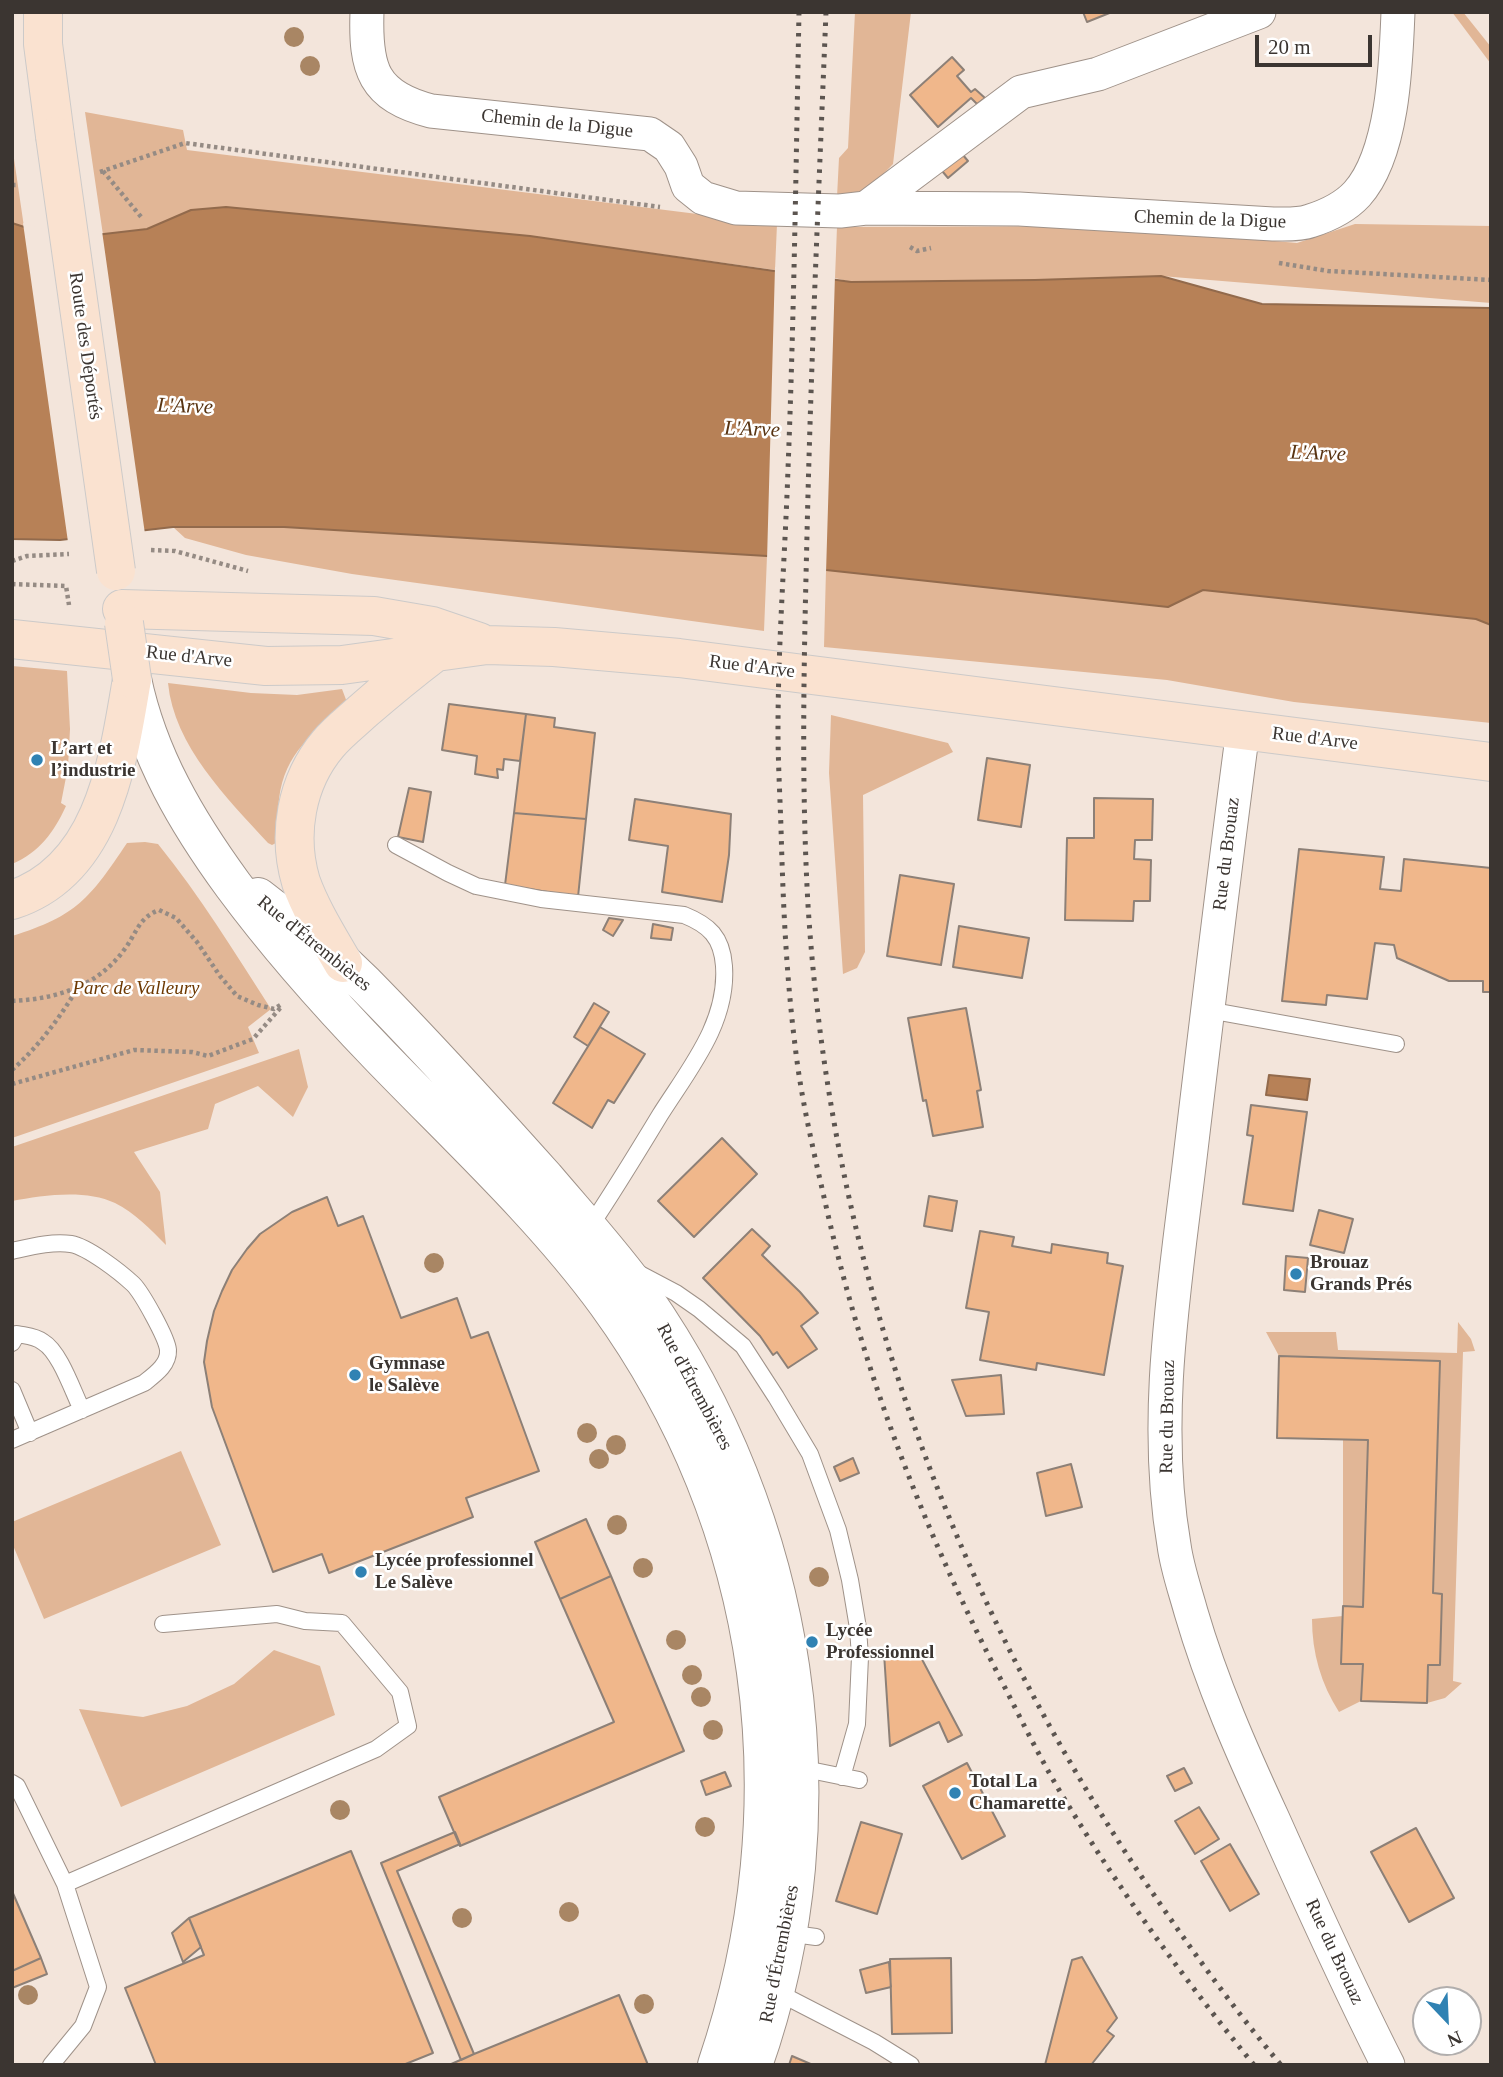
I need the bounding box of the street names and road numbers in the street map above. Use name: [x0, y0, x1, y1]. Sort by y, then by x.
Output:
street label: Chemin de la Digue: [480, 105, 634, 143]
street label: Chemin de la Digue: [1133, 206, 1287, 234]
street label: Route des Déportés: [63, 271, 107, 421]
street label: Rue d'Arve: [145, 641, 233, 673]
street label: Rue d'Arve: [708, 650, 796, 684]
street label: Rue d'Arve: [1271, 722, 1359, 756]
street label: Rue du Brouaz: [1209, 796, 1245, 912]
street label: Rue d'Étrembières: [252, 891, 376, 997]
street label: Rue d'Étrembières: [651, 1320, 737, 1454]
street label: Rue du Brouaz: [1156, 1360, 1180, 1474]
street label: Rue d'Étrembières: [755, 1883, 805, 2025]
street label: Rue du Brouaz: [1300, 1896, 1368, 2008]

